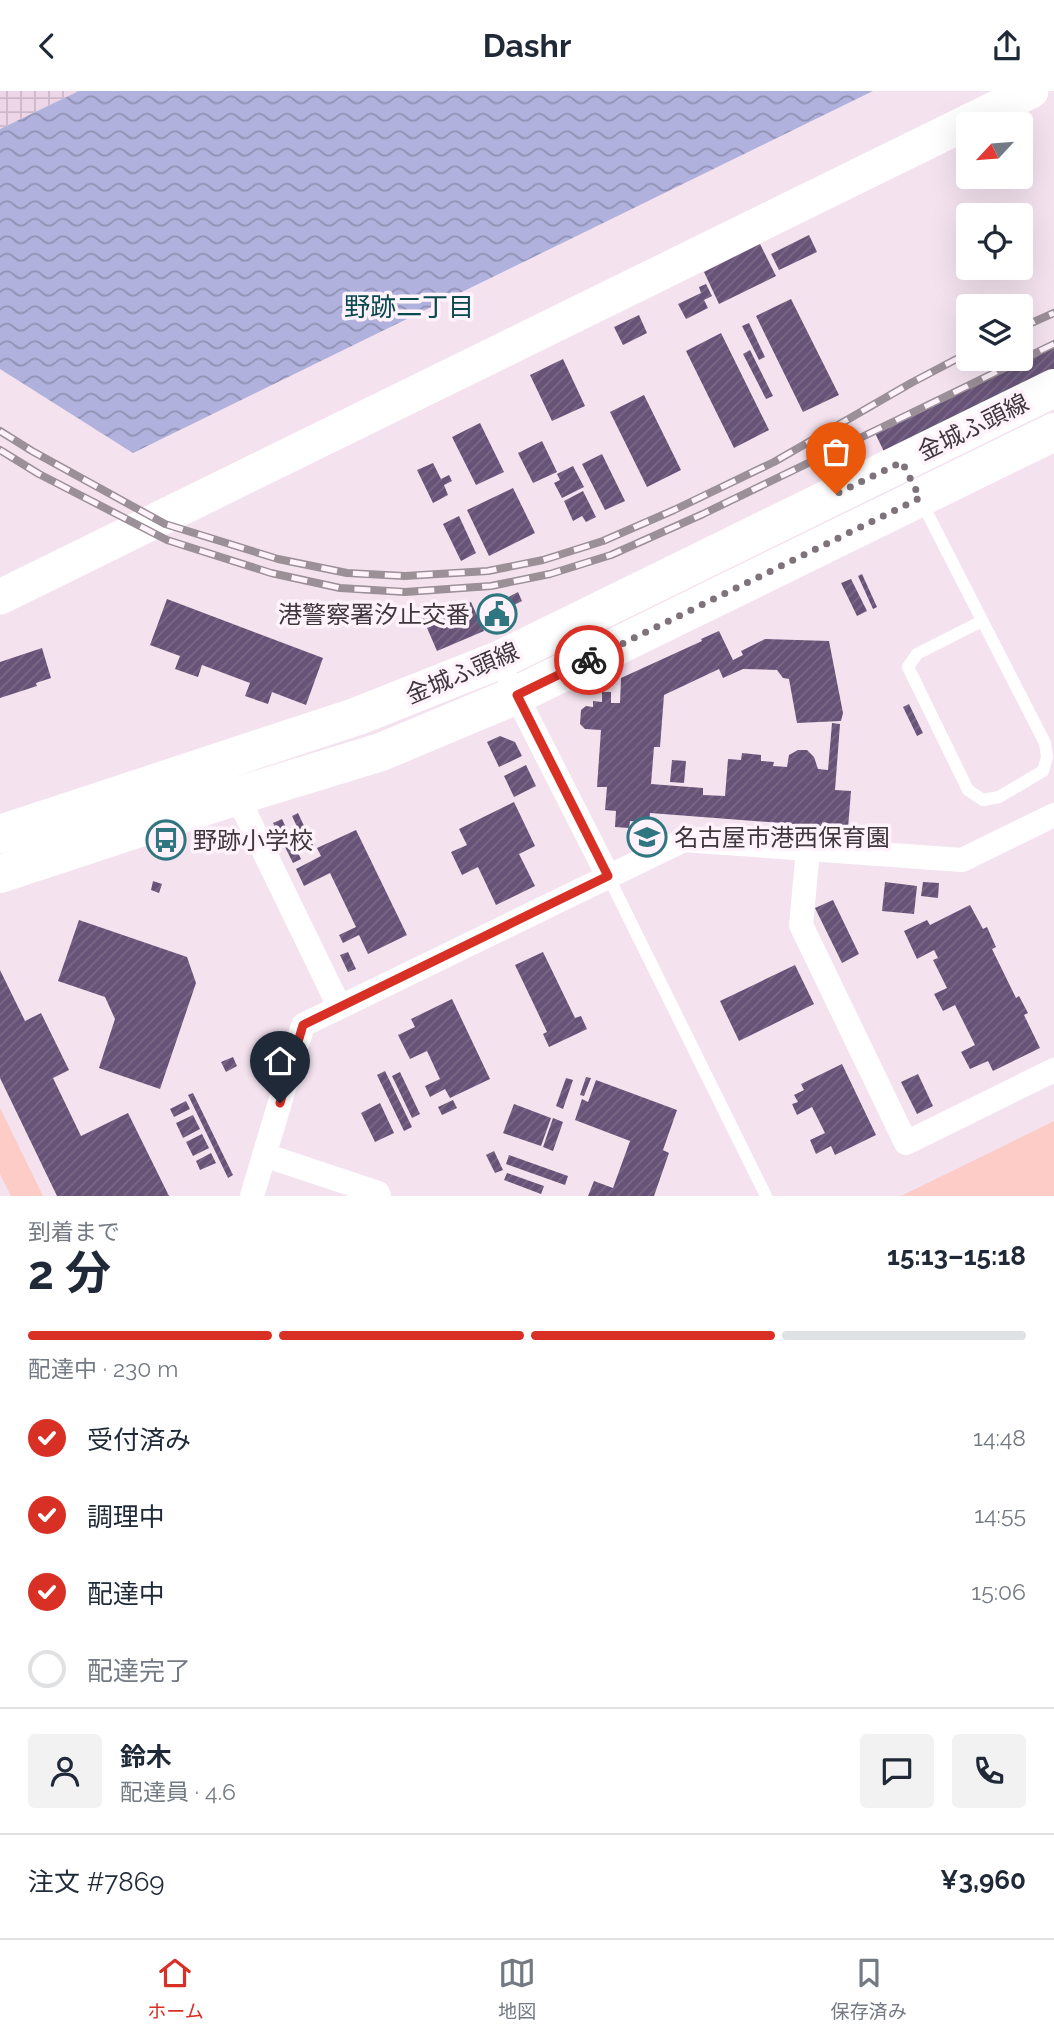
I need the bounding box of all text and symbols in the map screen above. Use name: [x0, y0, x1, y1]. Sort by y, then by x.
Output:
icon: back: [28, 27, 66, 65]
text: Dashr: [483, 27, 571, 64]
icon: share: [988, 27, 1026, 65]
north arrow: [956, 112, 1032, 189]
map controls: [956, 112, 1033, 371]
button: locate: [956, 203, 1033, 280]
district label: 野跡二丁目: [344, 292, 474, 322]
button: layers: [956, 294, 1033, 371]
street label: 金城ふ頭線: [913, 388, 1033, 466]
pin: [806, 422, 866, 494]
icon: bag: [817, 433, 855, 471]
public building icon: 港警察署汐止交番: [476, 593, 518, 635]
place label: 港警察署汐止交番: [278, 600, 470, 629]
courier: [554, 625, 624, 695]
street label: 金城ふ頭線: [401, 636, 523, 710]
icon: bike: [570, 641, 608, 679]
school or university icon: 名古屋市港西保育園: [626, 816, 668, 858]
bus stop icon: 野跡小学校: [145, 819, 187, 861]
place label: 名古屋市港西保育園: [674, 823, 890, 852]
place label: 野跡小学校: [193, 826, 313, 855]
pin: [250, 1031, 310, 1103]
icon: home: [261, 1042, 299, 1080]
text: 到着まで: [28, 1218, 120, 1245]
text: 15:13–15:18: [887, 1241, 1026, 1271]
text: 2 分: [28, 1246, 111, 1300]
text: 配達中 · 230 m: [28, 1355, 178, 1382]
icon: check: [28, 1419, 66, 1457]
text: 14:48: [973, 1424, 1026, 1451]
text: 受付済み: [87, 1425, 191, 1455]
icon: check: [28, 1496, 66, 1534]
text: 14:55: [974, 1501, 1026, 1528]
text: 調理中: [87, 1502, 165, 1532]
icon: check: [28, 1573, 66, 1611]
text: 15:06: [971, 1578, 1026, 1605]
text: 配達中: [87, 1579, 165, 1609]
text: 配達完了: [87, 1656, 191, 1686]
button: person: [28, 1734, 102, 1808]
button: chat: [860, 1734, 934, 1808]
button: phone: [952, 1734, 1026, 1808]
text: 鈴木: [120, 1742, 172, 1772]
text: 配達員 · 4.6: [120, 1778, 236, 1805]
text: ¥3,960: [940, 1865, 1026, 1895]
text: 注文 #7869: [28, 1867, 165, 1897]
tab: ホーム: [147, 1954, 204, 2023]
tab: 地図: [498, 1954, 536, 2023]
tab: 保存済み: [831, 1954, 907, 2023]

